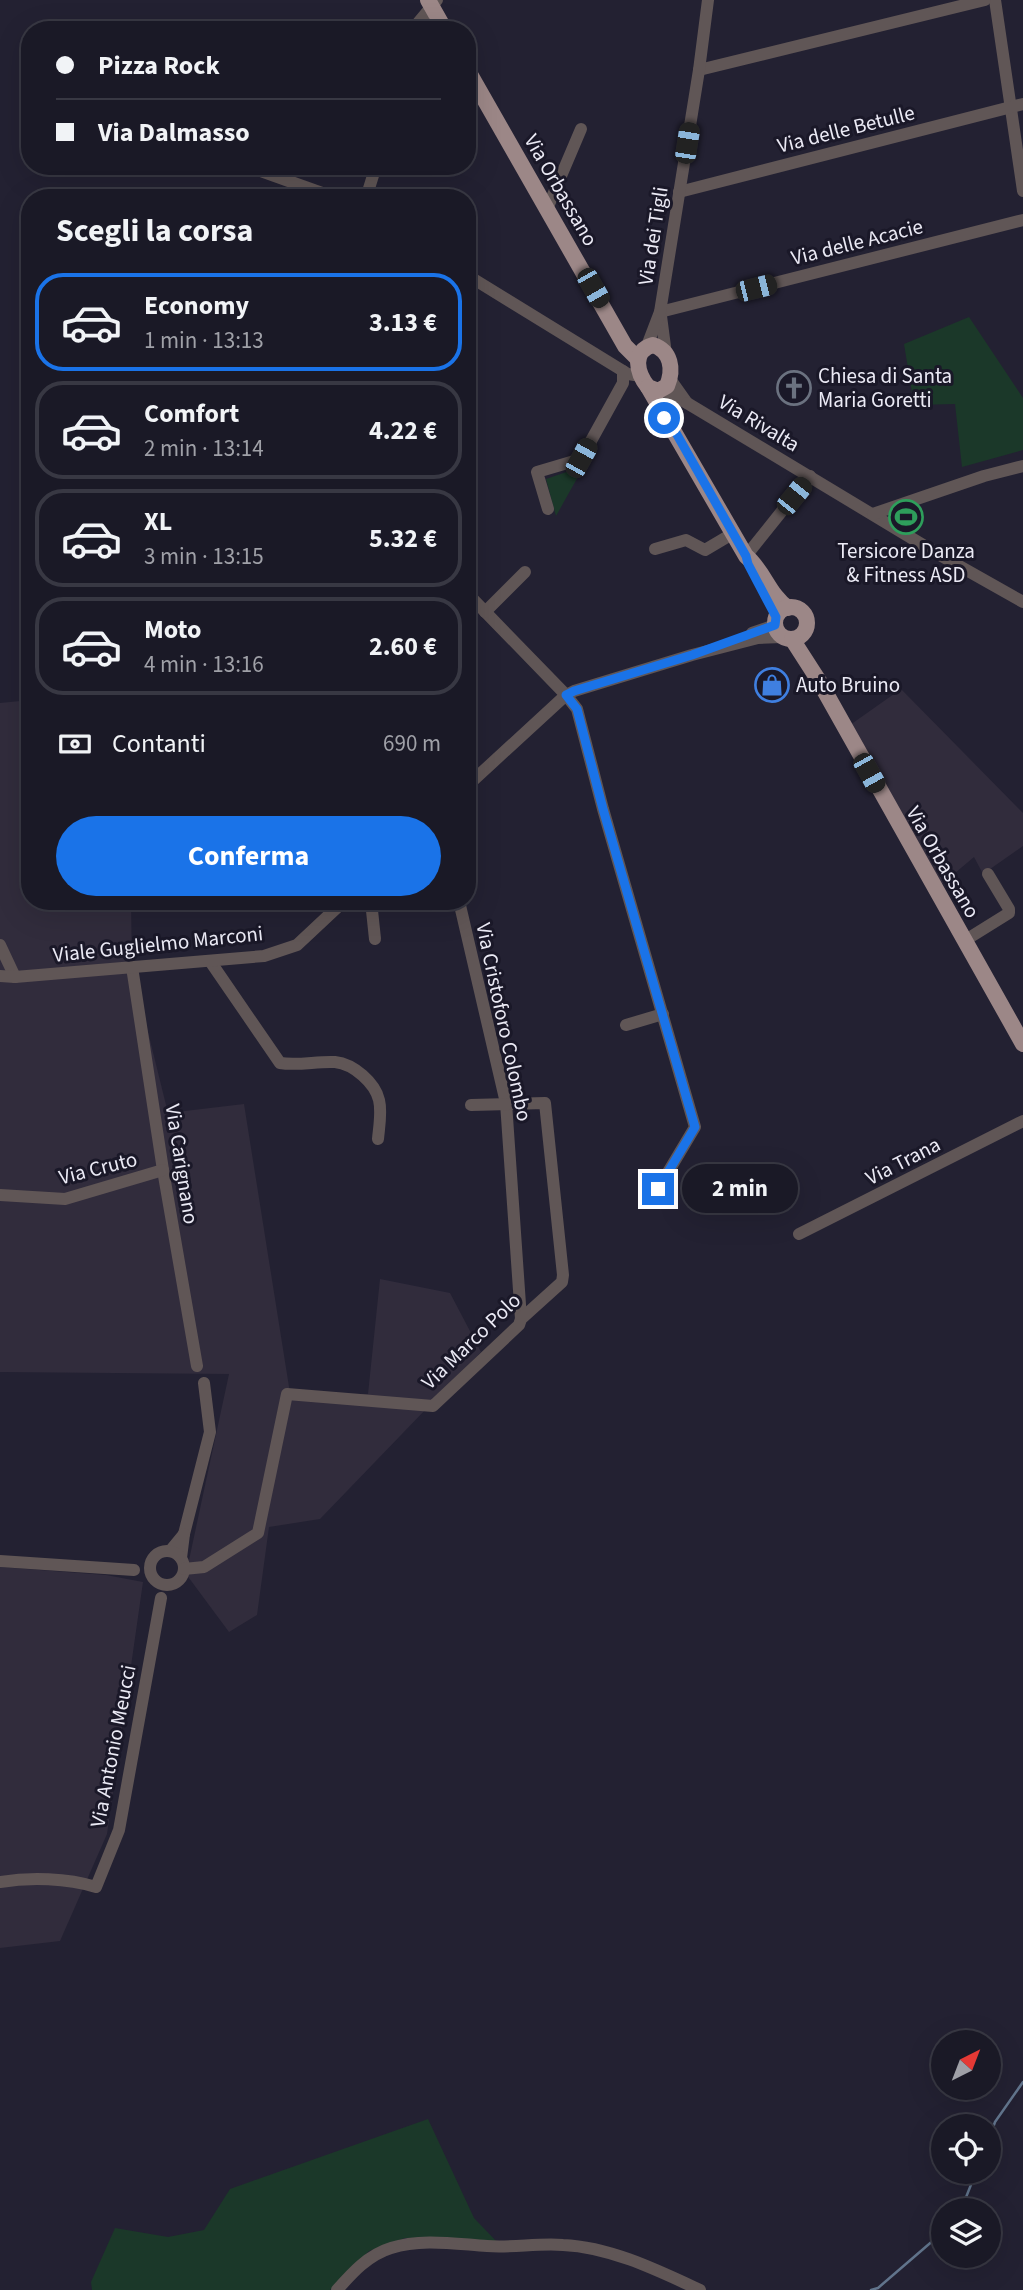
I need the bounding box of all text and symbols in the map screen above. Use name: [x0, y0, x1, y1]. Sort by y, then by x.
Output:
text: Pizza Rock: [98, 47, 220, 84]
street label: Via delle Betulle: [774, 97, 918, 161]
text: Via Dalmasso: [98, 114, 250, 151]
car: [674, 121, 701, 165]
street label: Via Orbassano: [517, 128, 605, 252]
street label: Via dei Tigli: [630, 184, 676, 288]
text: Scegli la corsa: [56, 208, 253, 254]
street label: Via delle Acacie: [788, 211, 926, 273]
car: [574, 265, 613, 311]
car: [734, 273, 779, 303]
text: Economy: [144, 287, 249, 324]
icon: car: [60, 291, 123, 354]
text: 3.13 €: [369, 304, 437, 341]
text: 1 min · 13:13: [144, 324, 264, 357]
place label: Chiesa di Santa Maria Goretti: [818, 361, 952, 415]
church icon: Chiesa di Santa Maria Goretti: [775, 369, 813, 407]
street label: Via Rivalta: [713, 387, 805, 459]
text: Comfort: [144, 395, 239, 432]
icon: car: [60, 399, 123, 462]
route start: [648, 402, 680, 434]
text: 4.22 €: [369, 412, 437, 449]
text: 2 min · 13:14: [144, 432, 264, 465]
car: [562, 435, 601, 481]
car: [773, 473, 816, 519]
sports icon: Tersicore Danza & Fitness ASD: [887, 498, 925, 536]
text: XL: [144, 503, 172, 540]
icon: car: [60, 507, 123, 570]
text: 5.32 €: [369, 520, 437, 557]
place label: Tersicore Danza & Fitness ASD: [837, 536, 975, 590]
text: 3 min · 13:15: [144, 540, 264, 573]
text: Moto: [144, 611, 201, 648]
icon: car: [60, 615, 123, 678]
text: 2.60 €: [369, 628, 437, 665]
text: 4 min · 13:16: [144, 648, 264, 681]
shop icon: Auto Bruino: [753, 666, 791, 704]
place label: Auto Bruino: [796, 670, 900, 700]
icon: cash: [56, 725, 94, 763]
text: Contanti: [112, 725, 206, 762]
text: 690 m: [383, 727, 441, 760]
car: [850, 750, 889, 796]
street label: Via Orbassano: [899, 800, 987, 924]
button: Conferma: [56, 816, 441, 896]
street label: Viale Guglielmo Marconi: [52, 918, 264, 970]
street label: Via Cristoforo Colombo: [468, 920, 540, 1124]
street label: Via Carignano: [158, 1102, 206, 1226]
street label: Via Trana: [860, 1129, 946, 1193]
street label: Via Cruto: [56, 1144, 140, 1192]
callout: 2 min: [682, 1164, 798, 1214]
text: 2 min: [712, 1172, 768, 1205]
route end: [642, 1173, 674, 1205]
street label: Via Marco Polo: [415, 1286, 527, 1396]
street label: Via Antonio Meucci: [83, 1662, 143, 1830]
north arrow: [931, 2030, 1001, 2100]
map controls: [931, 2030, 1001, 2268]
button: locate: [931, 2114, 1001, 2184]
button: layers: [931, 2198, 1001, 2268]

